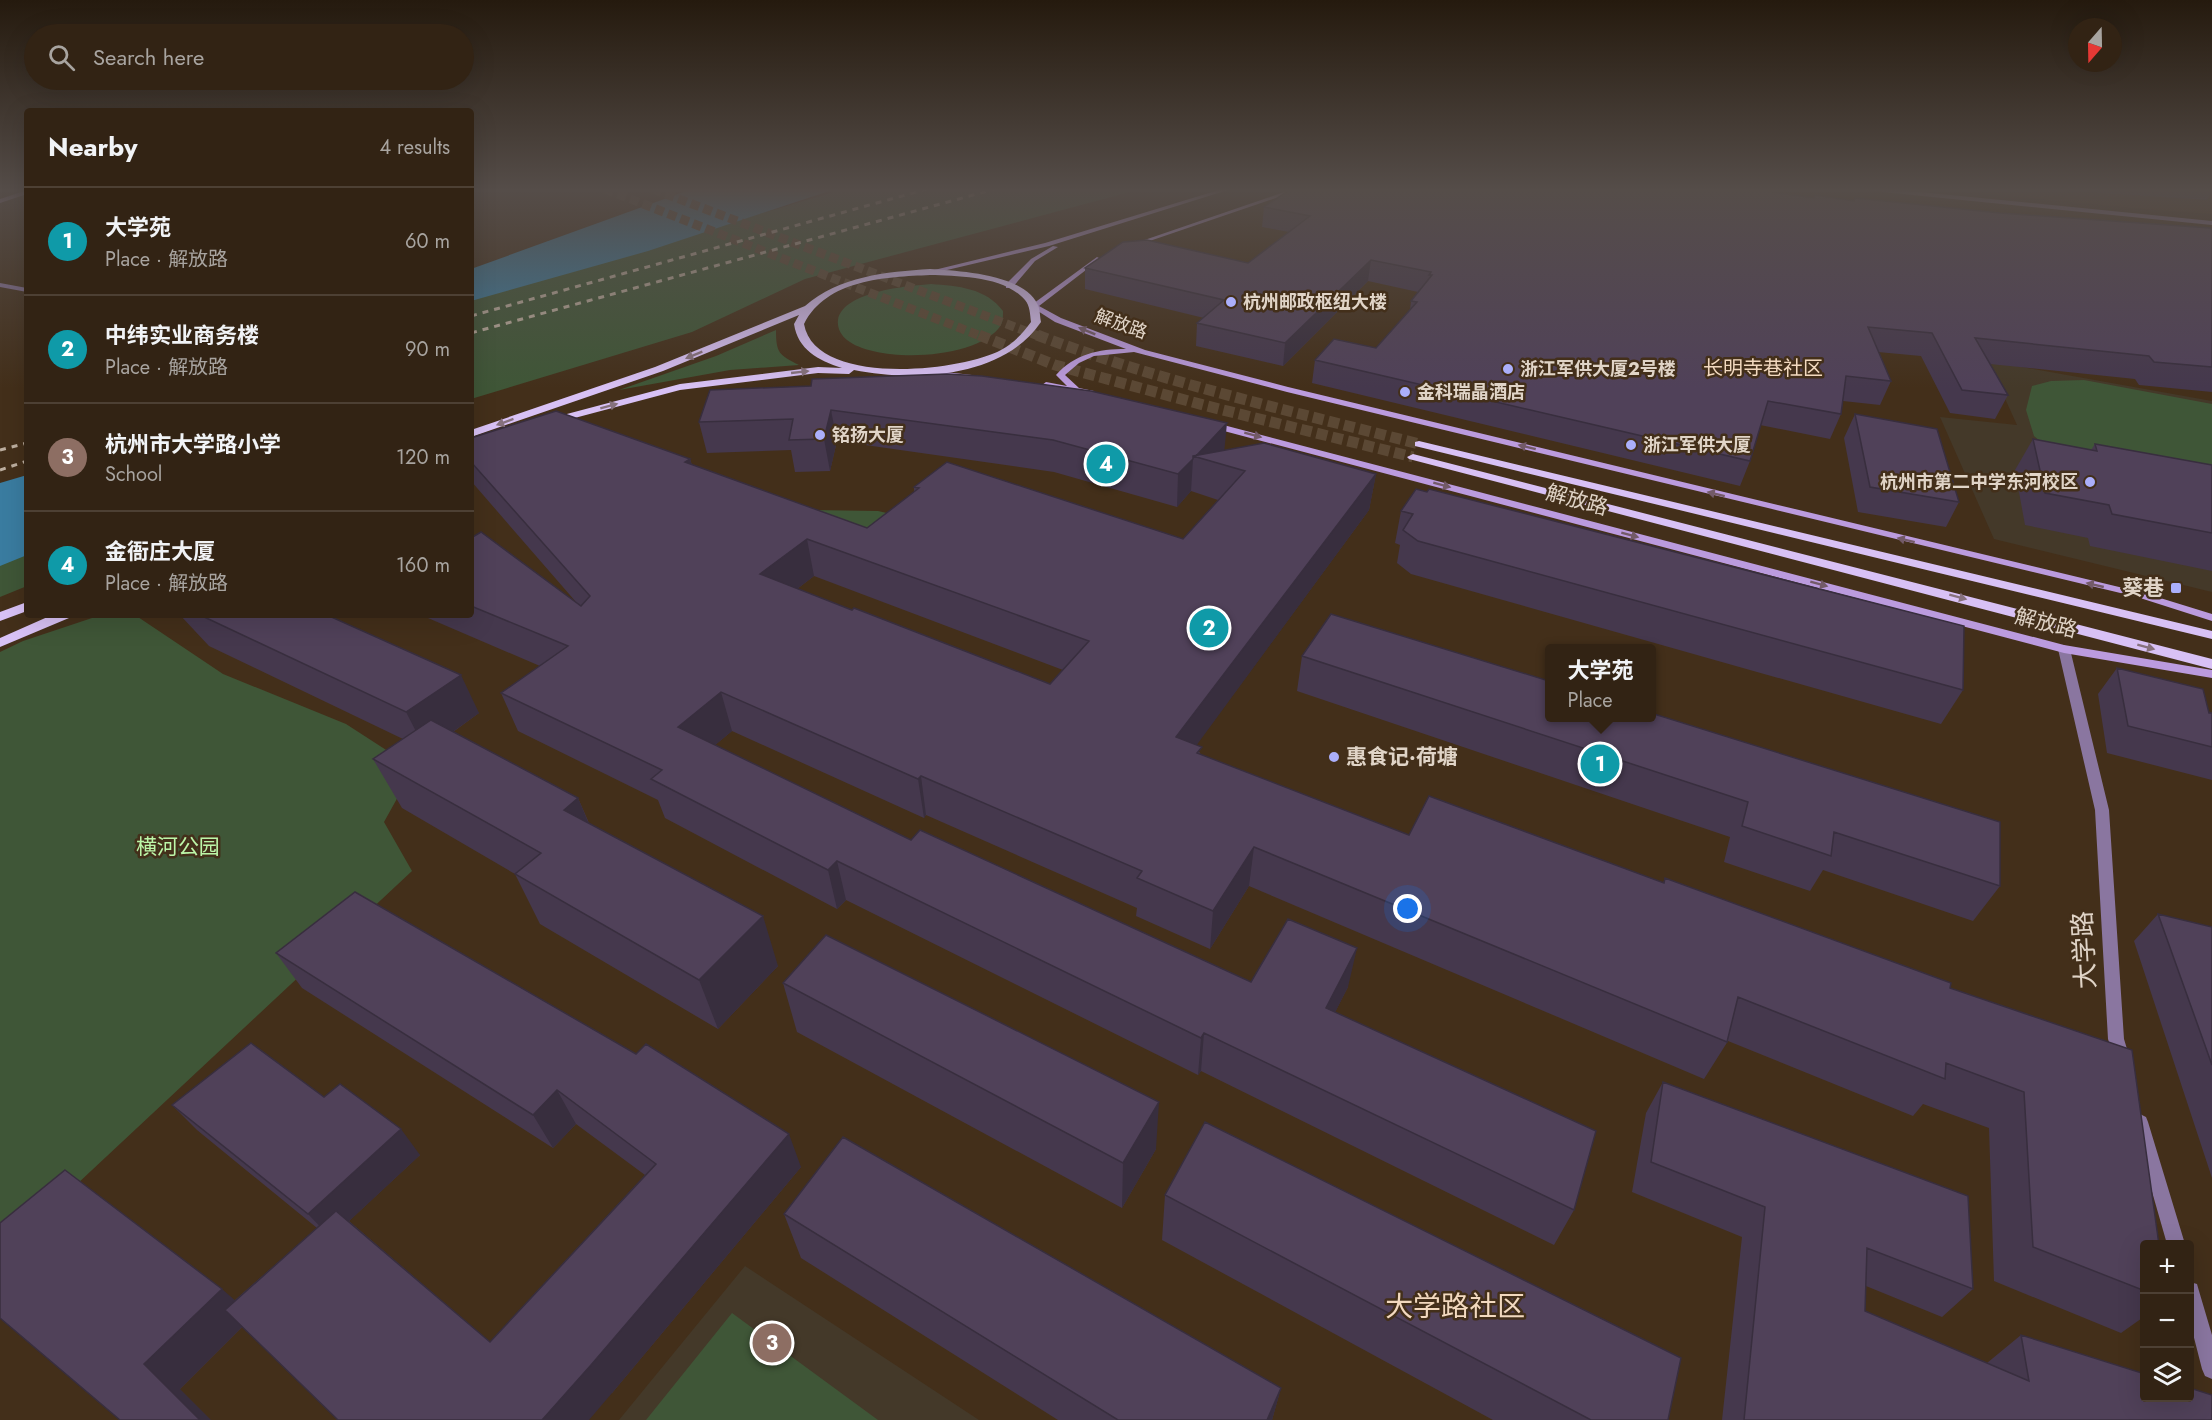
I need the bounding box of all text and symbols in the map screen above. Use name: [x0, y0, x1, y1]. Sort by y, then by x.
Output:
north arrow: [2068, 18, 2122, 72]
search box: [24, 24, 474, 90]
icon: search: [45, 41, 78, 74]
text: Search here: [93, 41, 204, 73]
text: Nearby: [48, 128, 137, 166]
text: 4 results: [379, 133, 450, 162]
text: 大学苑: [105, 211, 171, 243]
text: 1: [62, 227, 73, 256]
text: 60 m: [405, 227, 450, 256]
text: Place · 解放路: [105, 245, 228, 274]
place label: 杭州邮政枢纽大楼: [1243, 289, 1387, 315]
marker: 杭州邮政枢纽大楼: [1224, 295, 1238, 309]
street label: 解放路: [1091, 303, 1151, 345]
text: 中纬实业商务楼: [105, 319, 259, 351]
one-way arrow: [1078, 326, 1096, 335]
text: 2: [61, 335, 74, 364]
text: 90 m: [405, 335, 450, 364]
one-way arrow: [685, 350, 703, 360]
text: Place · 解放路: [105, 353, 228, 382]
district label: 长明寺巷社区: [1703, 354, 1823, 383]
place label: 浙江军供大厦2号楼: [1520, 356, 1676, 382]
marker: 浙江军供大厦2号楼: [1501, 362, 1515, 376]
one-way arrow: [791, 367, 810, 377]
place label: 金科瑞晶酒店: [1417, 379, 1525, 405]
marker: 金科瑞晶酒店: [1398, 385, 1412, 399]
one-way arrow: [600, 401, 618, 410]
one-way arrow: [496, 417, 514, 427]
place label: 铭扬大厦: [832, 422, 904, 448]
text: 杭州市大学路小学: [105, 428, 281, 460]
marker: 铭扬大厦: [813, 428, 827, 442]
one-way arrow: [1244, 431, 1262, 441]
place label: 浙江军供大厦: [1643, 432, 1751, 458]
marker: 浙江军供大厦: [1624, 438, 1638, 452]
pin: 4: [1086, 442, 1126, 486]
one-way arrow: [1517, 442, 1536, 452]
text: 3: [61, 443, 74, 472]
text: 120 m: [396, 443, 450, 472]
text: School: [105, 460, 162, 489]
place label: 杭州市第二中学东河校区: [1880, 469, 2078, 495]
marker: 杭州市第二中学东河校区: [2083, 475, 2097, 489]
street label: 解放路: [1543, 477, 1611, 523]
one-way arrow: [1433, 481, 1451, 490]
one-way arrow: [1707, 488, 1725, 498]
one-way arrow: [1621, 530, 1639, 540]
one-way arrow: [1896, 534, 1915, 544]
text: 金衙庄大厦: [105, 535, 215, 567]
text: 4: [61, 551, 74, 580]
text: 160 m: [396, 551, 450, 580]
text: Place · 解放路: [105, 569, 228, 598]
place label: 葵巷: [2122, 573, 2164, 603]
one-way arrow: [2086, 579, 2105, 589]
one-way arrow: [1810, 580, 1828, 589]
marker: 葵巷: [2169, 581, 2183, 595]
one-way arrow: [1949, 592, 1967, 602]
street label: 解放路: [2012, 601, 2080, 645]
pin: 2: [1190, 606, 1228, 650]
one-way arrow: [2137, 642, 2155, 652]
popup: [1545, 644, 1656, 722]
text: 大学苑: [1567, 654, 1634, 686]
text: Place: [1567, 686, 1613, 715]
place label: 惠食记·荷塘: [1346, 742, 1458, 772]
pin: 1: [1580, 742, 1620, 786]
marker: 惠食记·荷塘: [1327, 750, 1341, 764]
park label: 横河公园: [136, 832, 220, 862]
your location: [1393, 894, 1422, 923]
street label: 大学路: [2063, 910, 2105, 990]
map controls: [2140, 1240, 2194, 1402]
button: +: [2140, 1240, 2194, 1294]
district label: 大学路社区: [1385, 1286, 1525, 1327]
button: −: [2140, 1294, 2194, 1348]
pin: 3: [752, 1320, 792, 1366]
button: layers: [2140, 1348, 2194, 1402]

